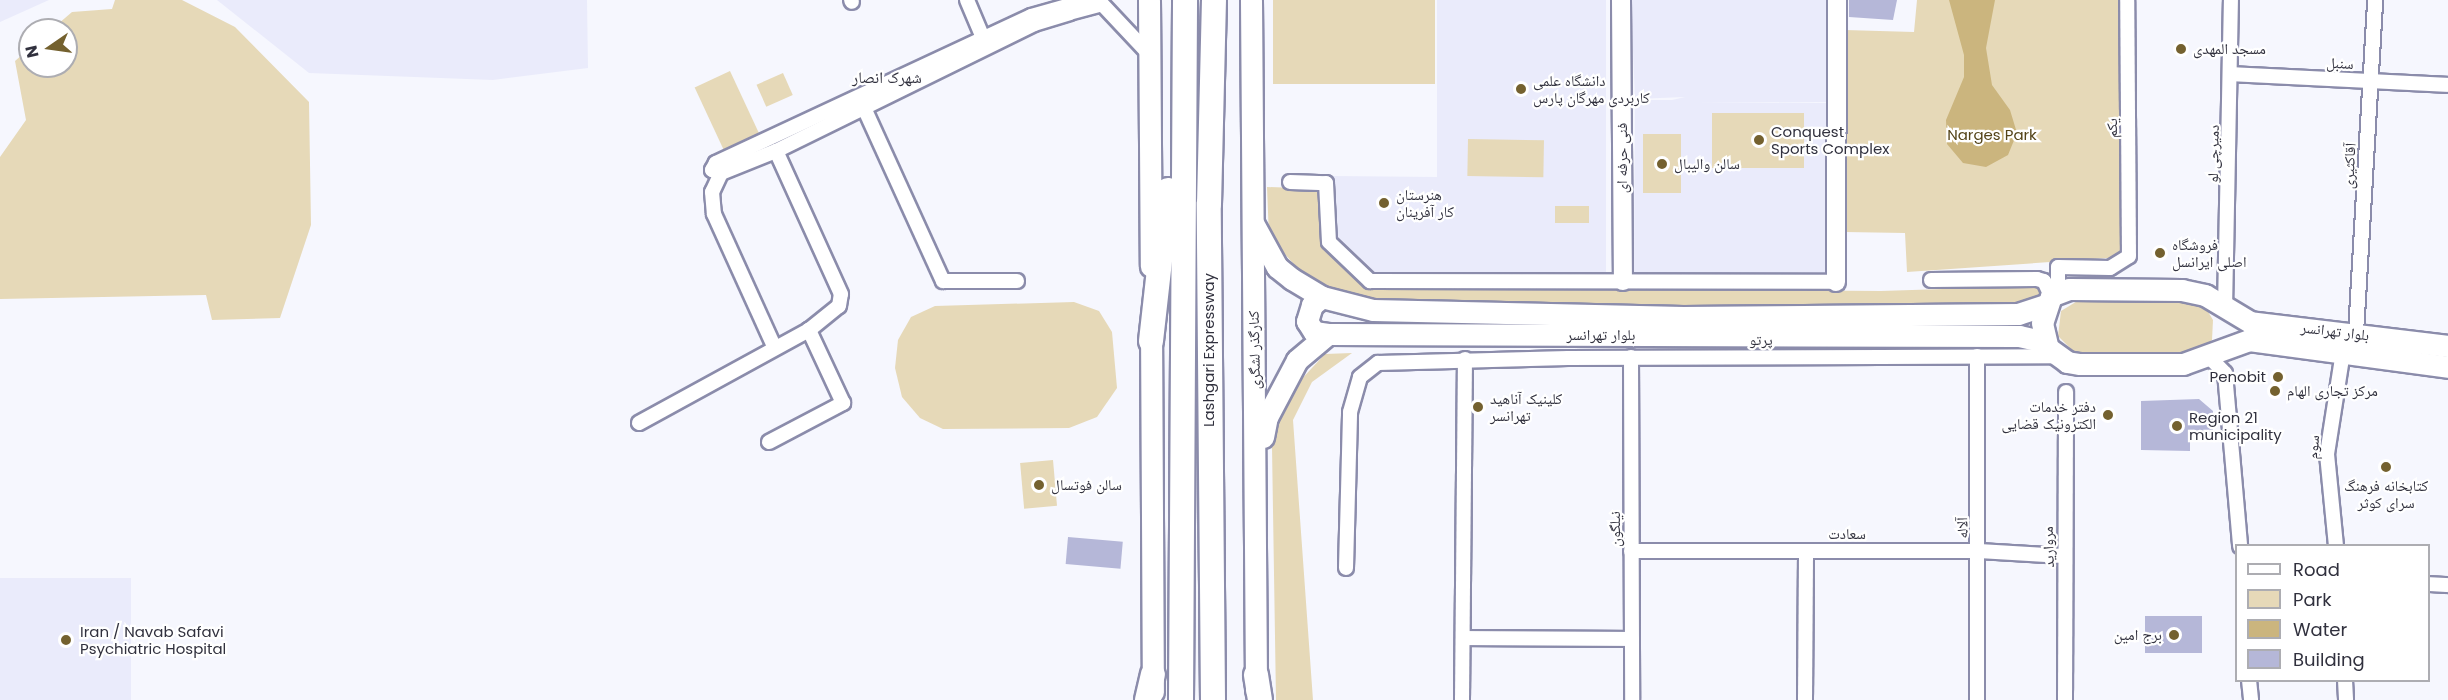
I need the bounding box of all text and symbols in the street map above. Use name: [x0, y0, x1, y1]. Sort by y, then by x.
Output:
north arrow: [18, 18, 78, 78]
place label: مسجد المهدی: [2193, 40, 2266, 58]
marker: مسجد المهدی: [2174, 42, 2188, 56]
text: N: [19, 43, 44, 60]
street label: سنبل: [2326, 53, 2354, 73]
district label: شهرک انصار: [852, 68, 922, 88]
place label: دانشگاه علمی کاربردی مهرگان پارس: [1533, 71, 1650, 106]
marker: دانشگاه علمی کاربردی مهرگان پارس: [1514, 82, 1528, 96]
street label: یکم: [2103, 118, 2121, 138]
place label: Conquest Sports Complex: [1771, 122, 1889, 157]
street label: فنی حرفه ای: [1613, 123, 1631, 193]
street label: دمیرچی لو: [2203, 125, 2223, 183]
park label: Narges Park: [1947, 126, 2037, 144]
marker: Conquest Sports Complex: [1752, 133, 1766, 147]
street label: آقاکثیری: [2339, 143, 2359, 189]
place label: سالن والیبال: [1674, 155, 1740, 173]
marker: سالن والیبال: [1655, 157, 1669, 171]
place label: هنرستان کار آفرینان: [1396, 185, 1454, 220]
marker: هنرستان کار آفرینان: [1377, 196, 1391, 210]
place label: فروشگاه اصلی ایرانسل: [2172, 235, 2247, 270]
marker: فروشگاه اصلی ایرانسل: [2153, 246, 2167, 260]
street label: Lashgari Expressway: [1200, 273, 1218, 427]
street label: کنارگذر لشگری: [1244, 311, 1264, 389]
street label: بلوار تهرانسر: [2300, 318, 2370, 344]
street label: بلوار تهرانسر: [1567, 326, 1635, 344]
street label: پرتو: [1749, 331, 1773, 349]
place label: Penobit: [2210, 368, 2266, 386]
marker: Penobit: [2271, 370, 2285, 384]
place label: مرکز تجاری الهام: [2287, 382, 2378, 400]
marker: مرکز تجاری الهام: [2268, 384, 2282, 398]
place label: کلینیک آناهید تهرانسر: [1490, 389, 1562, 424]
place label: دفتر خدمات الکترونیک قضایی: [2002, 397, 2096, 432]
marker: کلینیک آناهید تهرانسر: [1471, 400, 1485, 414]
marker: دفتر خدمات الکترونیک قضایی: [2101, 408, 2115, 422]
place label: Region 21 municipality: [2189, 408, 2282, 443]
marker: Region 21 municipality: [2170, 419, 2184, 433]
street label: سوم: [2303, 434, 2323, 460]
marker: کتابخانه فرهنگ سرای کوثر: [2379, 460, 2393, 474]
place label: سالن فوتسال: [1051, 476, 1122, 494]
place label: کتابخانه فرهنگ سرای کوثر: [2344, 476, 2428, 511]
marker: سالن فوتسال: [1032, 478, 1046, 492]
street label: نیلگون: [1606, 511, 1624, 547]
street label: آلاله: [1953, 517, 1971, 539]
street label: سعادت: [1828, 525, 1866, 543]
street label: مروارید: [2038, 526, 2058, 568]
legend: [2235, 544, 2430, 682]
text: Road: [2293, 557, 2340, 582]
text: Park: [2293, 587, 2332, 612]
text: Water: [2293, 617, 2347, 642]
place label: Iran / Navab Safavi Psychiatric Hospital: [80, 622, 226, 657]
place label: برج امین: [2114, 626, 2162, 644]
marker: برج امین: [2167, 628, 2181, 642]
marker: Iran / Navab Safavi Psychiatric Hospital: [57, 631, 75, 649]
text: Building: [2293, 647, 2365, 672]

